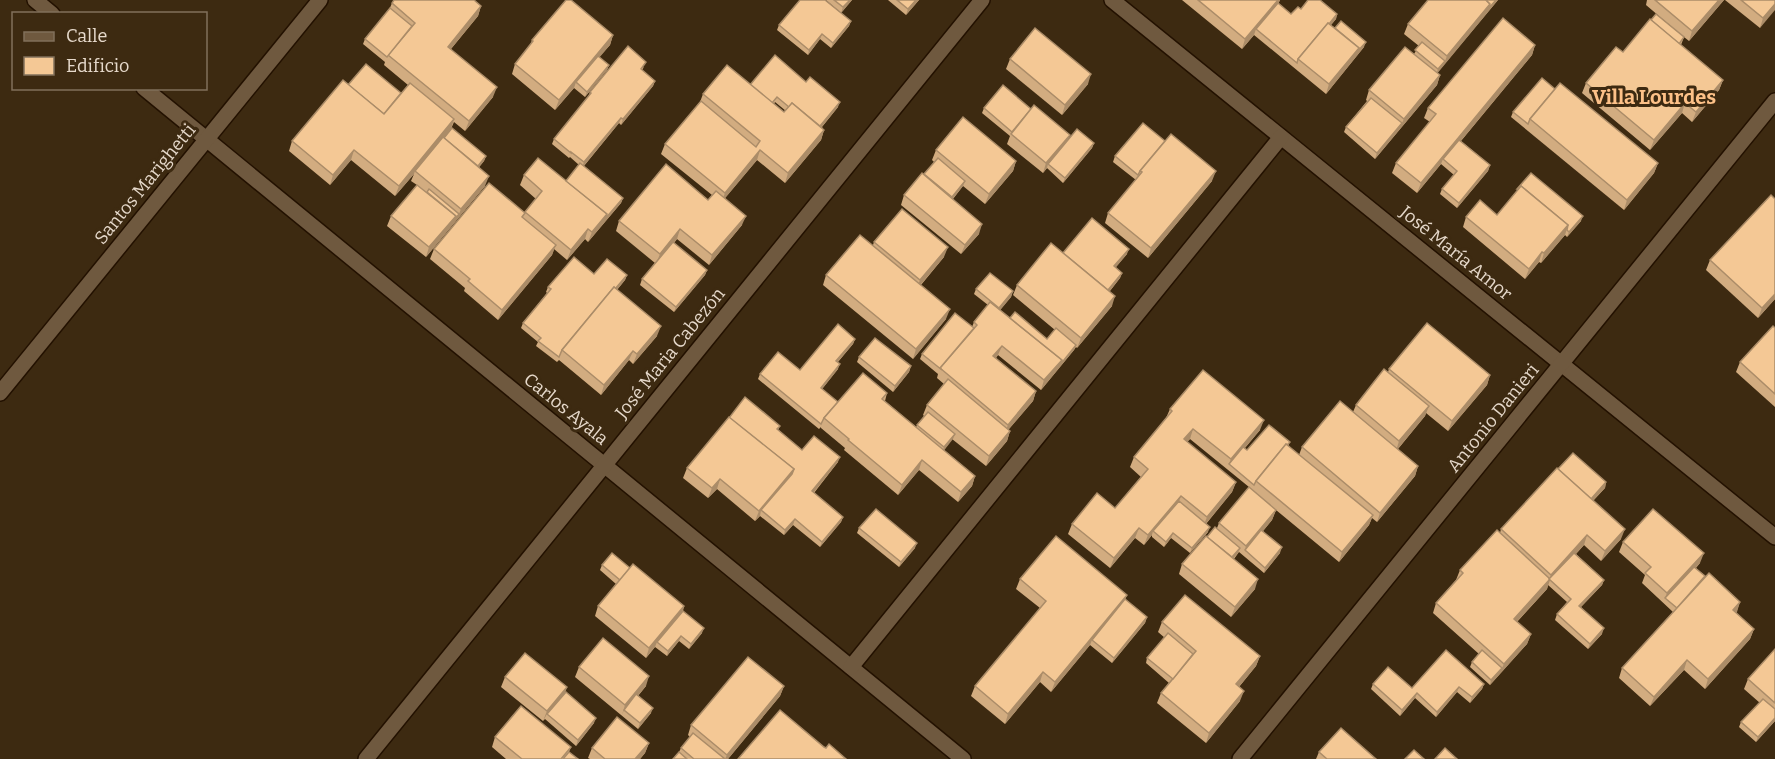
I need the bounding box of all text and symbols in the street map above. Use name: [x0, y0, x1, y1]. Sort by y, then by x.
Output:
legend: [12, 12, 207, 90]
text: Calle: [66, 25, 107, 47]
text: Edificio: [66, 55, 129, 77]
district label: Villa Lourdes: [1592, 85, 1716, 109]
street label: Santos Marighetti: [90, 119, 200, 249]
street label: José María Amor: [1395, 200, 1517, 305]
street label: José Maria Cabezón: [610, 283, 730, 424]
street label: Antonio Danieri: [1443, 359, 1543, 477]
street label: Carlos Ayala: [519, 368, 613, 450]

